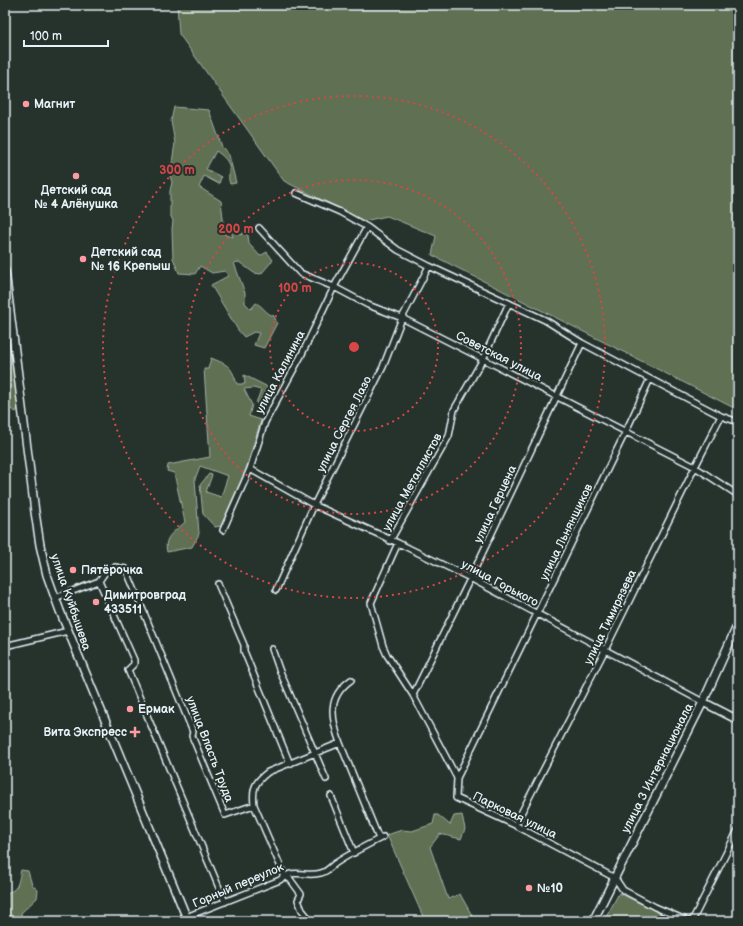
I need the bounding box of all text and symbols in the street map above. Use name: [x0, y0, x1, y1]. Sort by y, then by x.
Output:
scale bar: [24, 22, 108, 48]
text: 100 m: [30, 29, 62, 44]
place label: Магнит: [34, 97, 76, 112]
marker: Магнит: [21, 99, 31, 109]
text: 300 m: [159, 163, 195, 178]
marker: Детский сад № 4 Алёнушка: [71, 171, 81, 181]
place label: Детский сад № 4 Алёнушка: [34, 183, 119, 212]
text: 200 m: [218, 222, 254, 237]
place label: Детский сад № 16 Крепыш: [91, 245, 171, 274]
marker: Детский сад № 16 Крепыш: [78, 254, 88, 264]
text: 100 m: [278, 281, 312, 296]
street label: улица Калинина: [252, 328, 309, 416]
street label: Советская улица: [453, 328, 544, 385]
centre of rings: [347, 340, 361, 354]
street label: улица Сергея Лазо: [314, 374, 375, 475]
street label: улица Металлистов: [379, 430, 446, 534]
street label: улица Герцена: [471, 463, 520, 546]
street label: улица Льнянщиков: [537, 481, 597, 583]
street label: улица Куйбышева: [47, 552, 94, 652]
street label: улица Горького: [459, 557, 541, 610]
place label: Пятёрочка: [81, 563, 144, 578]
marker: Пятёрочка: [68, 565, 78, 575]
street label: улица Тимирязева: [581, 567, 640, 667]
place label: Димитровград 433511: [104, 588, 187, 617]
marker: Димитровград 433511: [91, 597, 101, 607]
street label: улица Власть Труда: [182, 694, 237, 804]
street label: улица 3 Интернационала: [618, 701, 697, 836]
place label: Ермак: [138, 702, 175, 717]
marker: Ермак: [125, 704, 135, 714]
place label: Вита Экспресс: [43, 725, 127, 740]
marker: Вита Экспресс: [130, 727, 140, 737]
street label: Парковая улица: [470, 789, 559, 842]
street label: Горный переулок: [191, 859, 286, 911]
place label: №10: [537, 881, 563, 896]
marker: №10: [524, 883, 534, 893]

